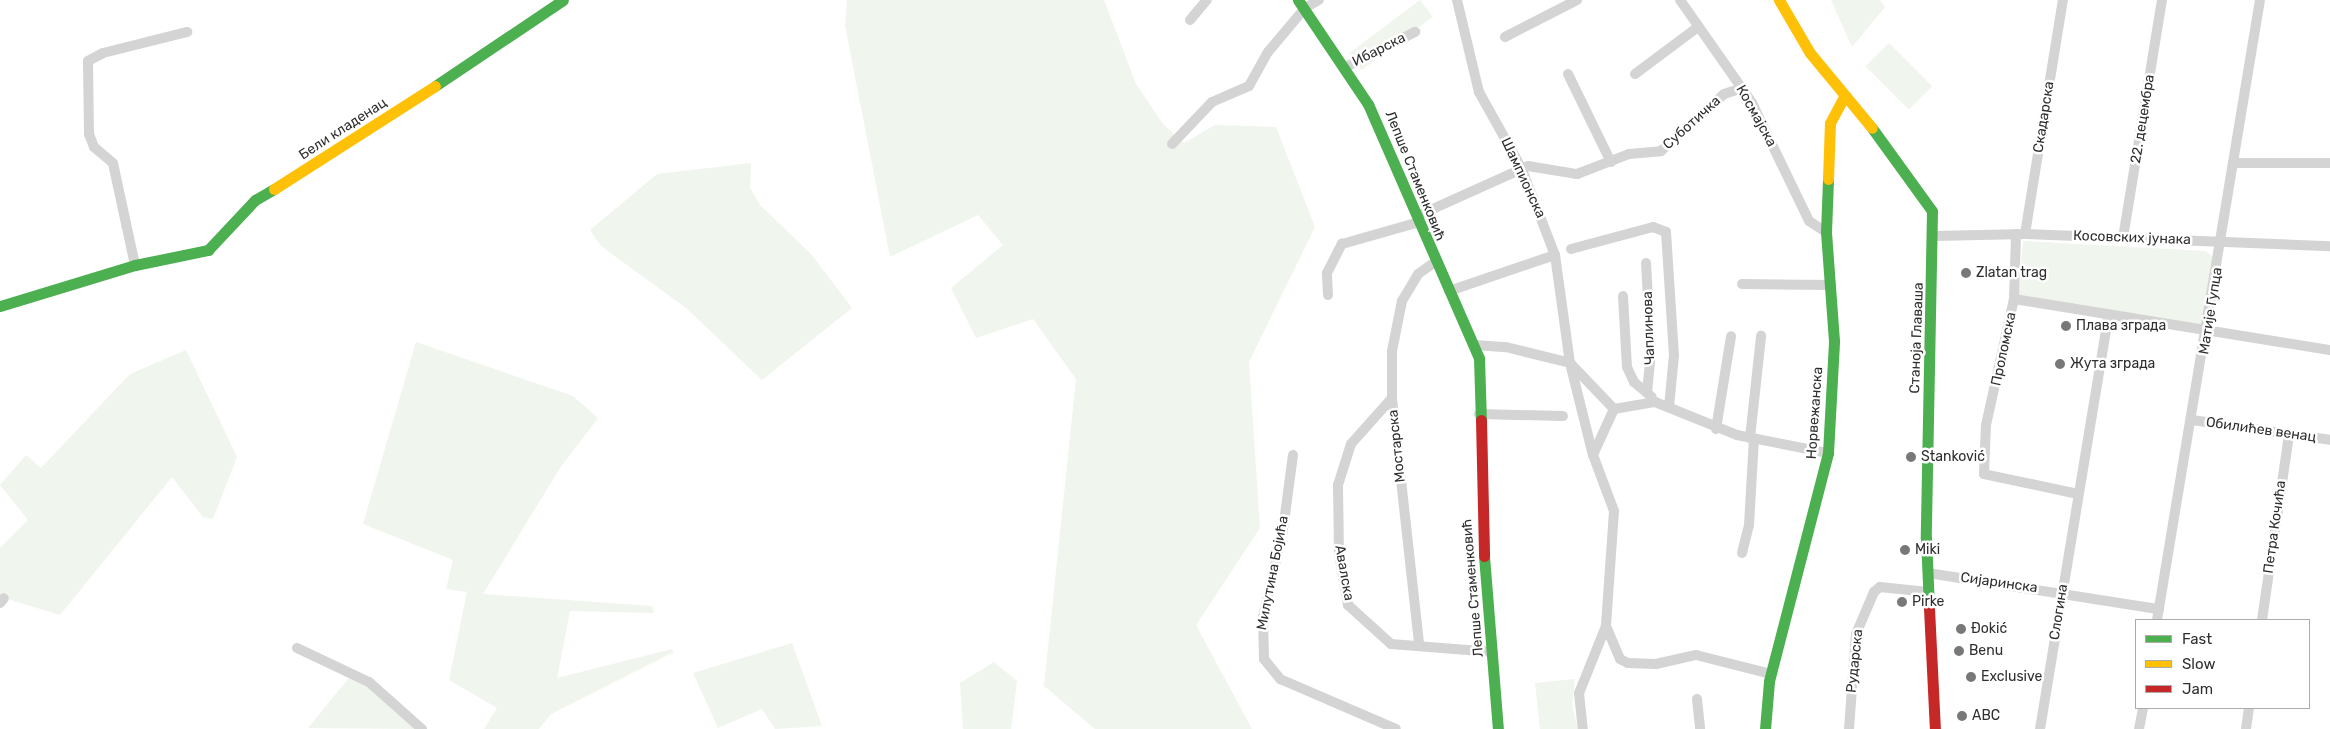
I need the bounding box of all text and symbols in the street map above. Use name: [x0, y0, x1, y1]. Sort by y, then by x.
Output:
street label: Ибарска: [1350, 29, 1408, 71]
street label: 22. децембра: [2128, 73, 2158, 165]
street label: Скадарска: [2030, 80, 2058, 154]
street label: Космајска: [1732, 82, 1780, 150]
street label: Суботичка: [1660, 93, 1724, 153]
street label: Бели кладенац: [296, 94, 390, 164]
street label: Лепше Стаменковић: [1381, 109, 1449, 243]
street label: Шампионска: [1497, 135, 1549, 221]
street label: Косовских јунака: [2073, 228, 2191, 248]
place label: Zlatan trag: [1976, 265, 2047, 281]
street label: Матије Гупца: [2196, 266, 2226, 356]
marker: Zlatan trag: [1960, 267, 1972, 279]
street label: Станоја Главаша: [1907, 282, 1927, 394]
street label: Чаплинова: [1639, 291, 1659, 365]
street label: Проломска: [1988, 311, 2020, 387]
place label: Плава зграда: [2076, 318, 2166, 334]
marker: Плава зграда: [2060, 320, 2072, 332]
place label: Жута зграда: [2070, 356, 2155, 372]
marker: Жута зграда: [2054, 358, 2066, 370]
street label: Норвежанска: [1803, 366, 1827, 460]
street label: Мостарска: [1385, 409, 1409, 483]
street label: Обилићев венац: [2205, 414, 2317, 446]
place label: Stanković: [1921, 449, 1985, 465]
marker: Stanković: [1905, 451, 1917, 463]
street label: Петра Кочића: [2260, 479, 2290, 575]
street label: Милутина Бојића: [1254, 514, 1292, 632]
street label: Лепше Стаменковић: [1459, 518, 1487, 658]
place label: Miki: [1915, 542, 1940, 558]
street label: Авалска: [1331, 544, 1357, 602]
marker: Miki: [1899, 544, 1911, 556]
street label: Сијаринска: [1959, 569, 2039, 597]
street label: Слогина: [2046, 583, 2072, 641]
place label: Pirke: [1912, 594, 1944, 610]
marker: Pirke: [1896, 596, 1908, 608]
legend: [2135, 619, 2310, 709]
place label: Đokić: [1971, 621, 2007, 637]
marker: Đokić: [1955, 623, 1967, 635]
street label: Рударска: [1843, 628, 1867, 694]
text: Fast: [2182, 630, 2212, 648]
place label: Benu: [1969, 643, 2003, 659]
marker: Benu: [1953, 645, 1965, 657]
text: Slow: [2182, 655, 2215, 673]
place label: Exclusive: [1981, 669, 2042, 685]
marker: Exclusive: [1965, 671, 1977, 683]
text: Jam: [2182, 680, 2213, 698]
place label: ABC: [1972, 708, 2000, 724]
marker: ABC: [1956, 710, 1968, 722]

